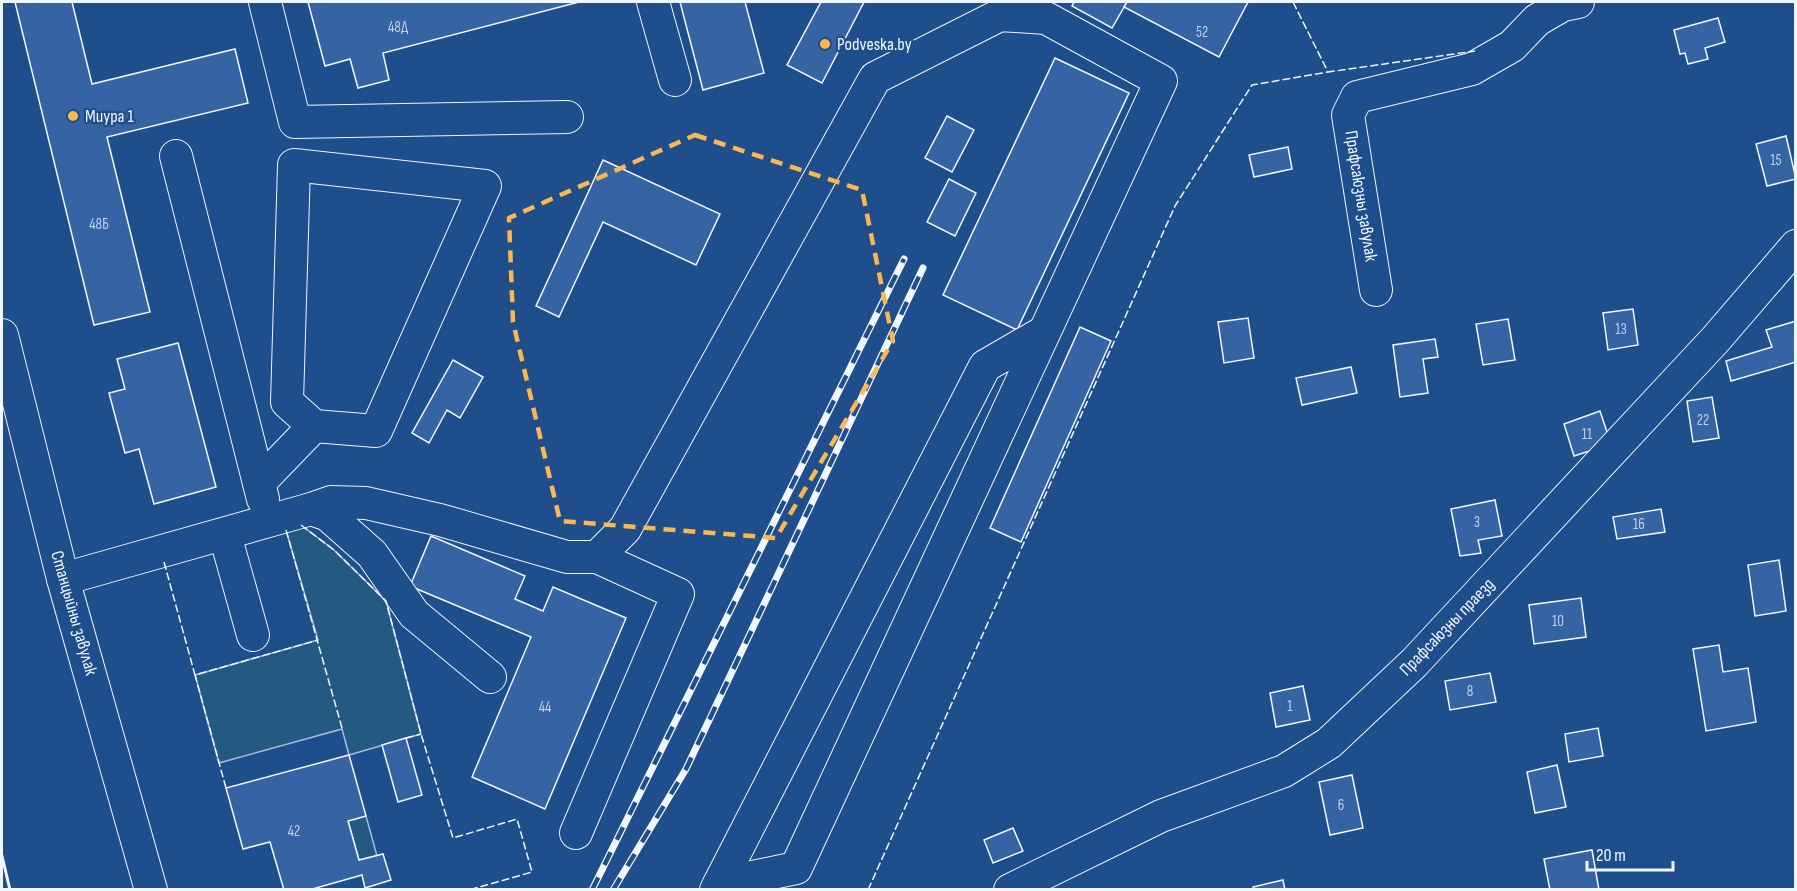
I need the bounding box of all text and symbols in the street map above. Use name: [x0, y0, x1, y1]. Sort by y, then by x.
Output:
house number: 48Д: [388, 18, 409, 37]
house number: 52: [1196, 23, 1208, 42]
place label: Podveska.by: [837, 34, 912, 55]
marker: Podveska.by: [818, 37, 832, 51]
place label: Миура 1: [85, 106, 134, 127]
marker: Миура 1: [66, 109, 80, 123]
street label: Прафсаюзны завулак: [1340, 129, 1382, 263]
house number: 15: [1770, 151, 1782, 170]
house number: 48Б: [89, 215, 109, 234]
house number: 13: [1615, 320, 1627, 339]
house number: 22: [1697, 411, 1709, 430]
house number: 11: [1582, 425, 1593, 444]
house number: 3: [1474, 513, 1480, 532]
house number: 16: [1633, 515, 1645, 534]
street label: Станцыйны завулак: [46, 548, 102, 678]
street label: Прафсаюзны праезд: [1395, 574, 1499, 680]
house number: 10: [1552, 612, 1564, 631]
house number: 8: [1467, 682, 1473, 701]
house number: 1: [1287, 697, 1293, 716]
house number: 44: [539, 698, 551, 717]
house number: 6: [1338, 796, 1344, 815]
house number: 42: [288, 822, 300, 841]
scale bar: [1587, 834, 1672, 872]
text: 20 m: [1596, 845, 1626, 866]

